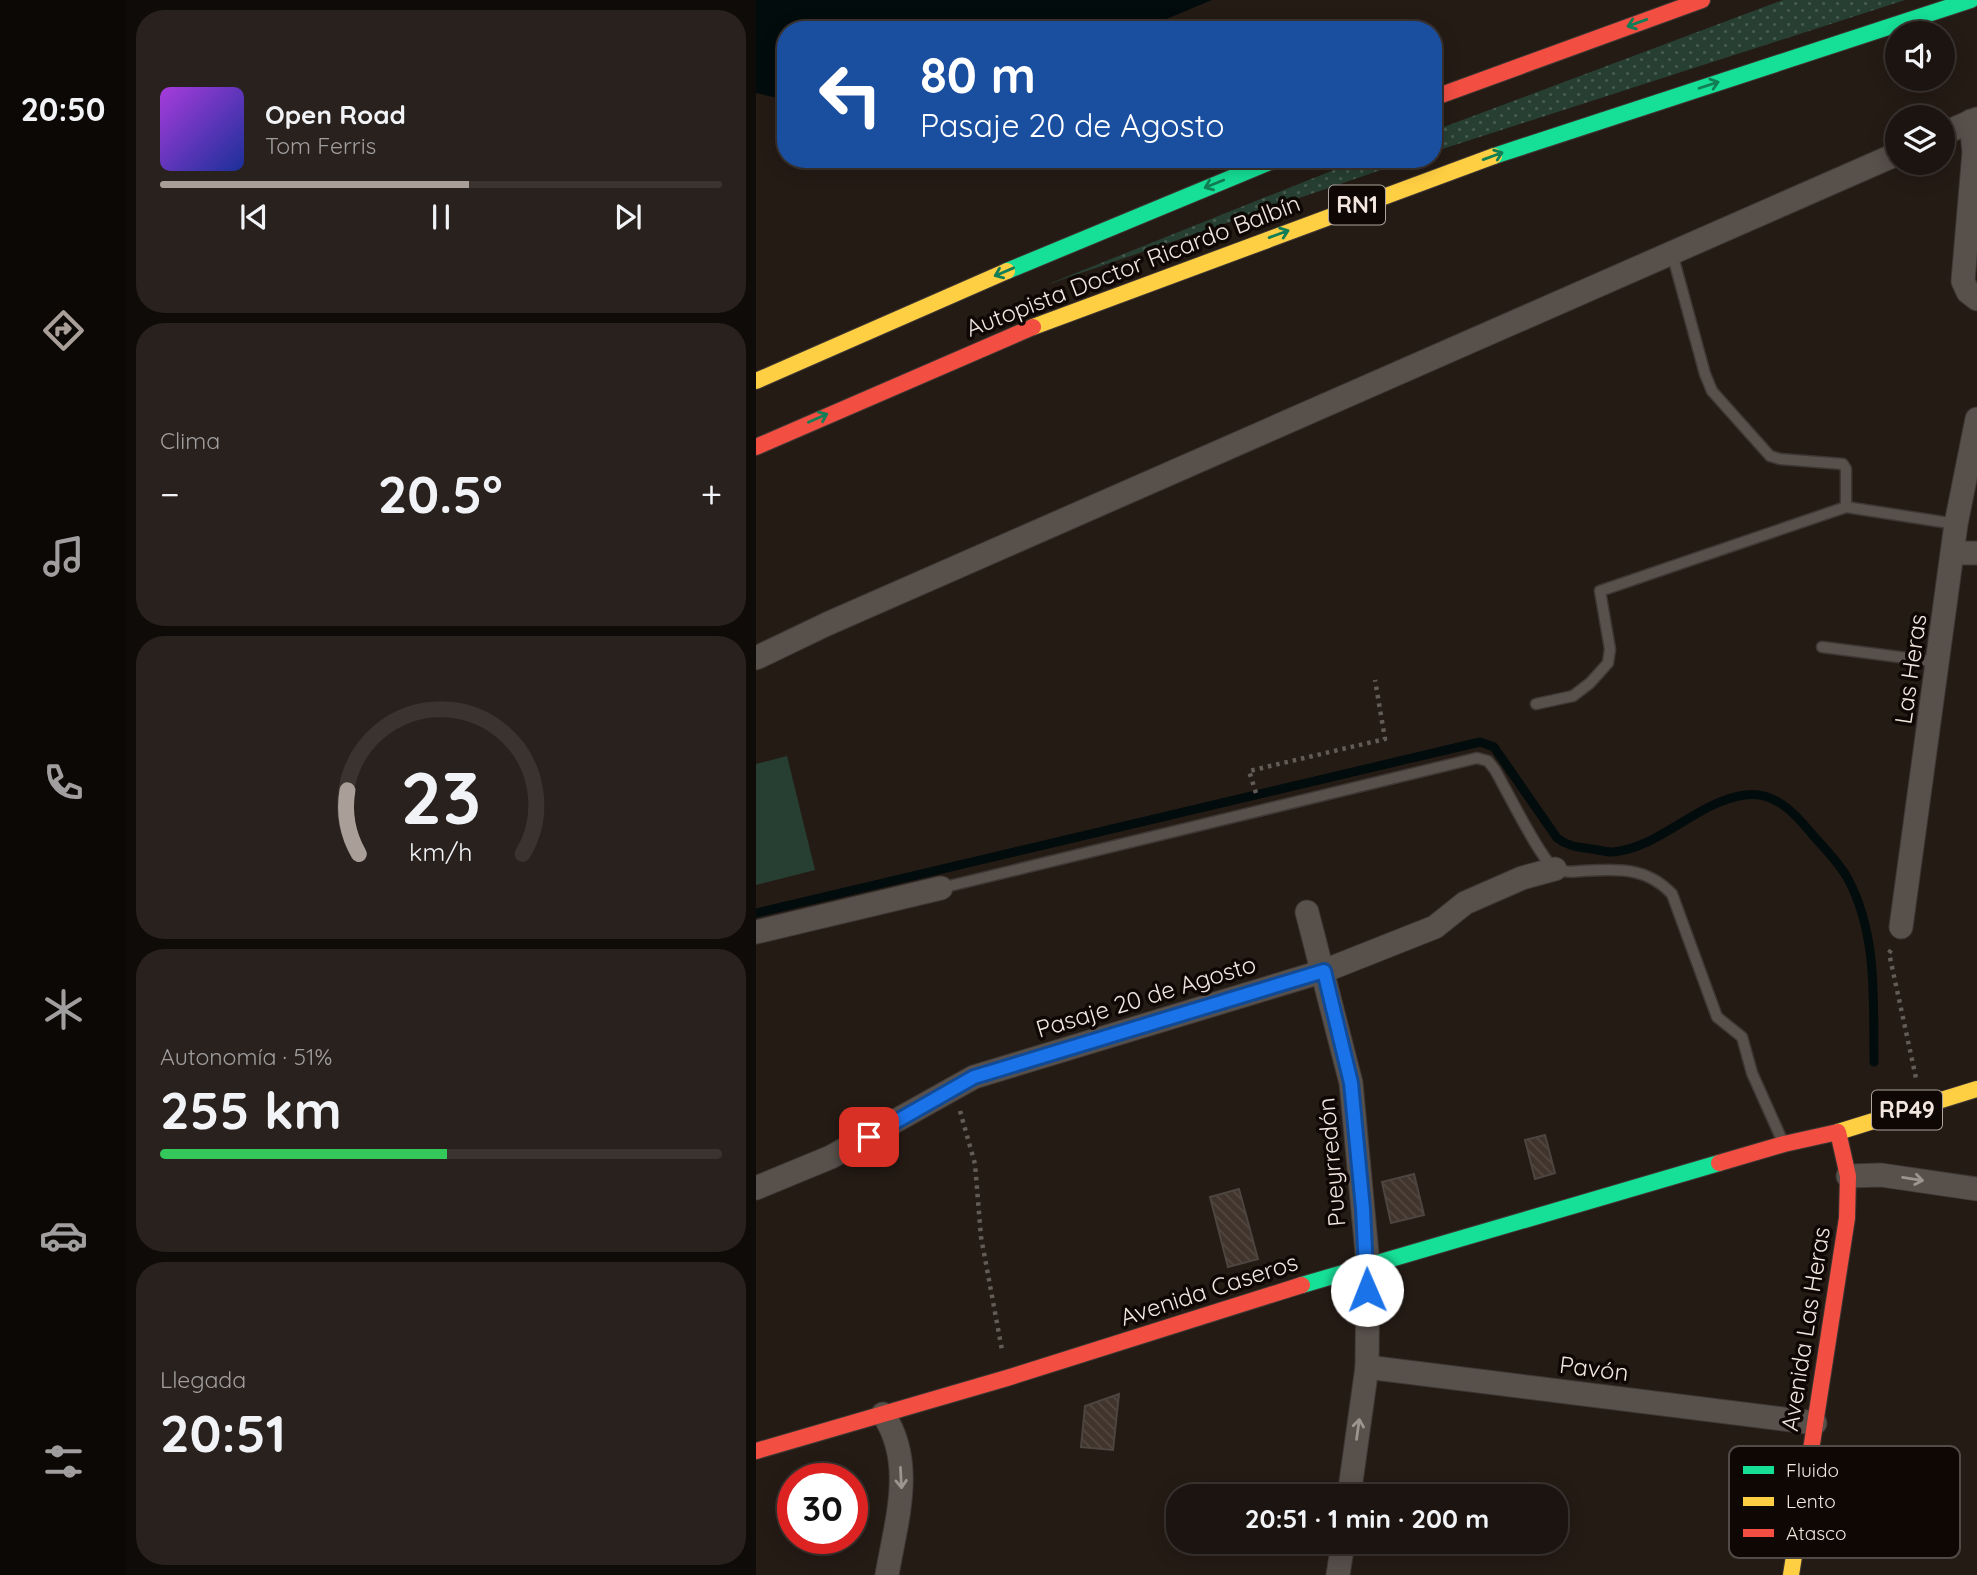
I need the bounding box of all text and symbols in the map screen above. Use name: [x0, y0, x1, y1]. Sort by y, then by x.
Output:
one-way arrow: [1627, 18, 1649, 30]
map controls: [1885, 21, 1955, 175]
button: sound: [1885, 21, 1955, 91]
text: 80 m: [920, 44, 1036, 105]
icon: left: [805, 49, 896, 140]
one-way arrow: [1698, 77, 1720, 90]
text: 20:50: [21, 89, 105, 129]
text: Open Road: [265, 98, 406, 131]
text: Pasaje 20 de Agosto: [920, 105, 1225, 145]
button: layers: [1885, 105, 1955, 175]
text: Tom Ferris: [265, 131, 376, 160]
one-way arrow: [1482, 149, 1504, 161]
one-way arrow: [1204, 179, 1225, 192]
road number: RN1: [1329, 186, 1385, 224]
street label: Autopista Doctor Ricardo Balbín: [961, 187, 1304, 343]
icon: previous: [235, 198, 273, 236]
icon: pause: [422, 198, 460, 236]
icon: next: [609, 198, 647, 236]
one-way arrow: [1268, 226, 1290, 239]
one-way arrow: [994, 266, 1015, 279]
icon: directions: [39, 306, 88, 355]
one-way arrow: [807, 411, 828, 424]
text: Clima: [160, 426, 220, 455]
text: 20.5°: [378, 461, 503, 526]
text: −: [160, 470, 180, 518]
text: +: [701, 470, 722, 518]
icon: music: [39, 532, 88, 581]
street label: Las Heras: [1887, 612, 1933, 726]
text: 23: [401, 751, 481, 842]
icon: phone: [39, 758, 88, 807]
text: km/h: [409, 835, 473, 866]
street label: Pasaje 20 de Agosto: [1032, 948, 1259, 1044]
icon: climate: [39, 985, 88, 1034]
text: Autonomía · 51%: [160, 1042, 332, 1071]
text: 255 km: [160, 1077, 342, 1142]
road number: RP49: [1872, 1091, 1942, 1130]
street label: Pueyrredón: [1310, 1096, 1352, 1228]
pin: [839, 1107, 899, 1167]
icon: arrive: [850, 1118, 888, 1156]
one-way arrow: [1901, 1173, 1923, 1186]
icon: car: [39, 1211, 88, 1260]
street label: Avenida Las Heras: [1774, 1225, 1836, 1433]
street label: Avenida Caseros: [1116, 1246, 1301, 1332]
position arrow: [1330, 1253, 1404, 1327]
street label: Pavón: [1558, 1349, 1630, 1387]
text: Llegada: [160, 1365, 246, 1394]
text: 20:51: [160, 1400, 286, 1465]
one-way arrow: [1352, 1418, 1365, 1441]
icon: filters: [39, 1437, 88, 1486]
legend: [1729, 1446, 1960, 1558]
text: Fluido: [1786, 1458, 1839, 1482]
speed limit sign: 30: [777, 1463, 868, 1554]
one-way arrow: [895, 1466, 908, 1489]
text: Lento: [1786, 1489, 1836, 1513]
text: 20:51 · 1 min · 200 m: [1245, 1502, 1489, 1535]
text: Atasco: [1786, 1521, 1846, 1545]

